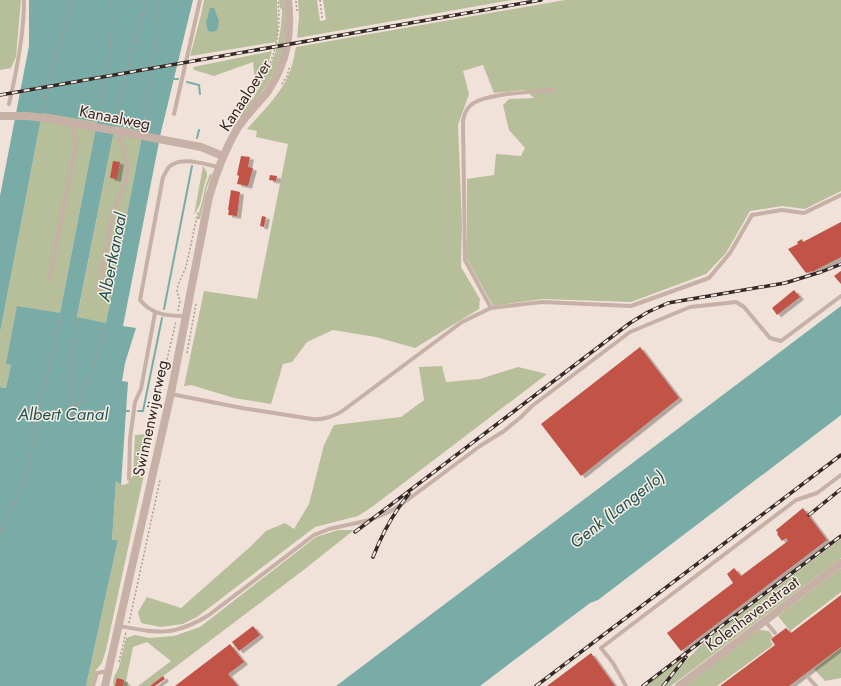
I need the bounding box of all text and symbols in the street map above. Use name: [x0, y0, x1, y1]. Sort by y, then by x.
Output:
street label: Kanaaloever: [214, 54, 278, 136]
street label: Kanaalweg: [77, 99, 153, 136]
water label: Albertkanaal: [91, 209, 133, 304]
street label: Swinnenwijerweg: [127, 358, 174, 478]
water label: Albert Canal: [17, 402, 109, 426]
water label: Genk (Langerlo): [565, 464, 669, 554]
street label: Kolenhavenstraat: [701, 570, 804, 656]

